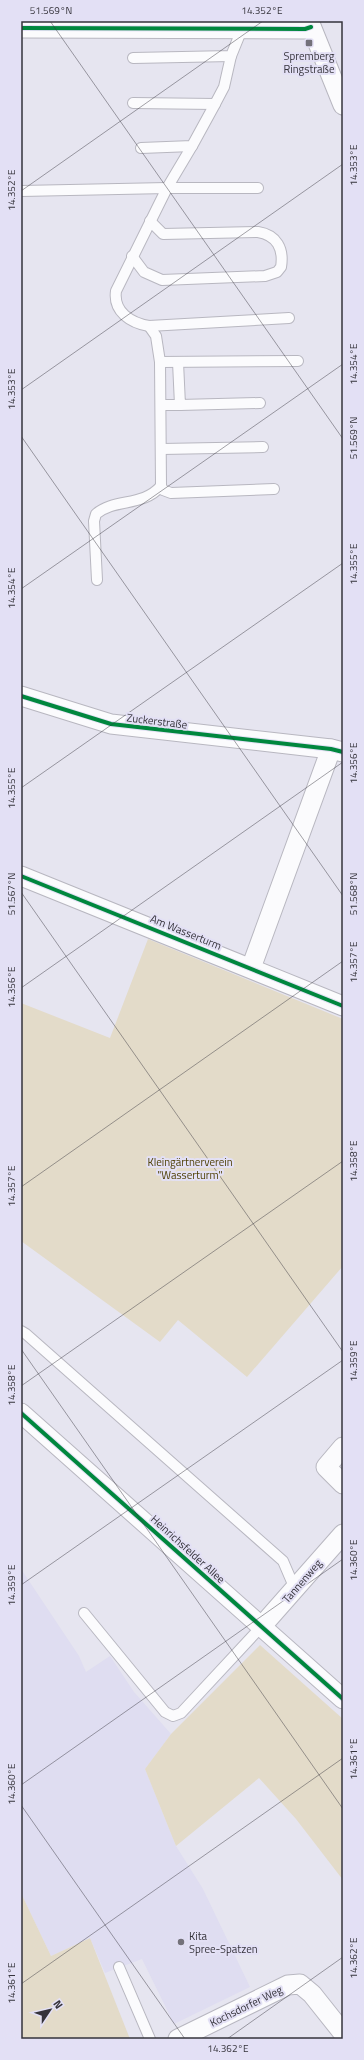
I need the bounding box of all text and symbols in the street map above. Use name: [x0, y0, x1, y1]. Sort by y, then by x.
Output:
text: 51.569°N: [30, 3, 72, 18]
text: 14.352°E: [241, 3, 283, 18]
marker: Spremberg Ringstraße: [304, 38, 314, 48]
place label: Spremberg Ringstraße: [284, 48, 335, 77]
text: 14.353°E: [346, 144, 361, 186]
text: 14.352°E: [4, 169, 19, 211]
text: 14.354°E: [346, 343, 361, 385]
text: 14.353°E: [4, 368, 19, 410]
text: 51.569°N: [346, 417, 361, 459]
text: 14.355°E: [346, 543, 361, 585]
text: 14.354°E: [4, 567, 19, 609]
street label: Zuckerstraße: [126, 709, 189, 733]
text: 14.356°E: [346, 742, 361, 784]
text: 14.355°E: [4, 767, 19, 809]
text: 51.567°N: [4, 873, 19, 915]
text: 51.568°N: [346, 873, 361, 915]
street label: Am Wasserturm: [148, 910, 224, 954]
text: 14.357°E: [346, 941, 361, 983]
text: 14.356°E: [4, 966, 19, 1008]
text: 14.358°E: [346, 1140, 361, 1182]
park label: Kleingärtnerverein "Wasserturm": [147, 1154, 233, 1183]
text: 14.357°E: [4, 1165, 19, 1207]
text: 14.359°E: [346, 1340, 361, 1382]
text: 14.358°E: [4, 1364, 19, 1406]
street label: Heinrichsfelder Allee: [147, 1511, 229, 1587]
text: 14.360°E: [346, 1539, 361, 1581]
street label: Tannenweg: [279, 1555, 326, 1606]
text: 14.359°E: [4, 1564, 19, 1606]
text: 14.361°E: [346, 1738, 361, 1780]
text: 14.360°E: [4, 1763, 19, 1805]
place label: Kita Spree-Spatzen: [189, 1928, 258, 1957]
marker: Kita Spree-Spatzen: [176, 1937, 186, 1947]
text: 14.362°E: [346, 1937, 361, 1979]
text: 14.361°E: [4, 1962, 19, 2004]
street label: Kochsdorfer Weg: [207, 1981, 285, 2031]
north arrow: [30, 1990, 70, 2030]
text: N: [49, 1997, 67, 2012]
text: 14.362°E: [207, 2041, 249, 2056]

